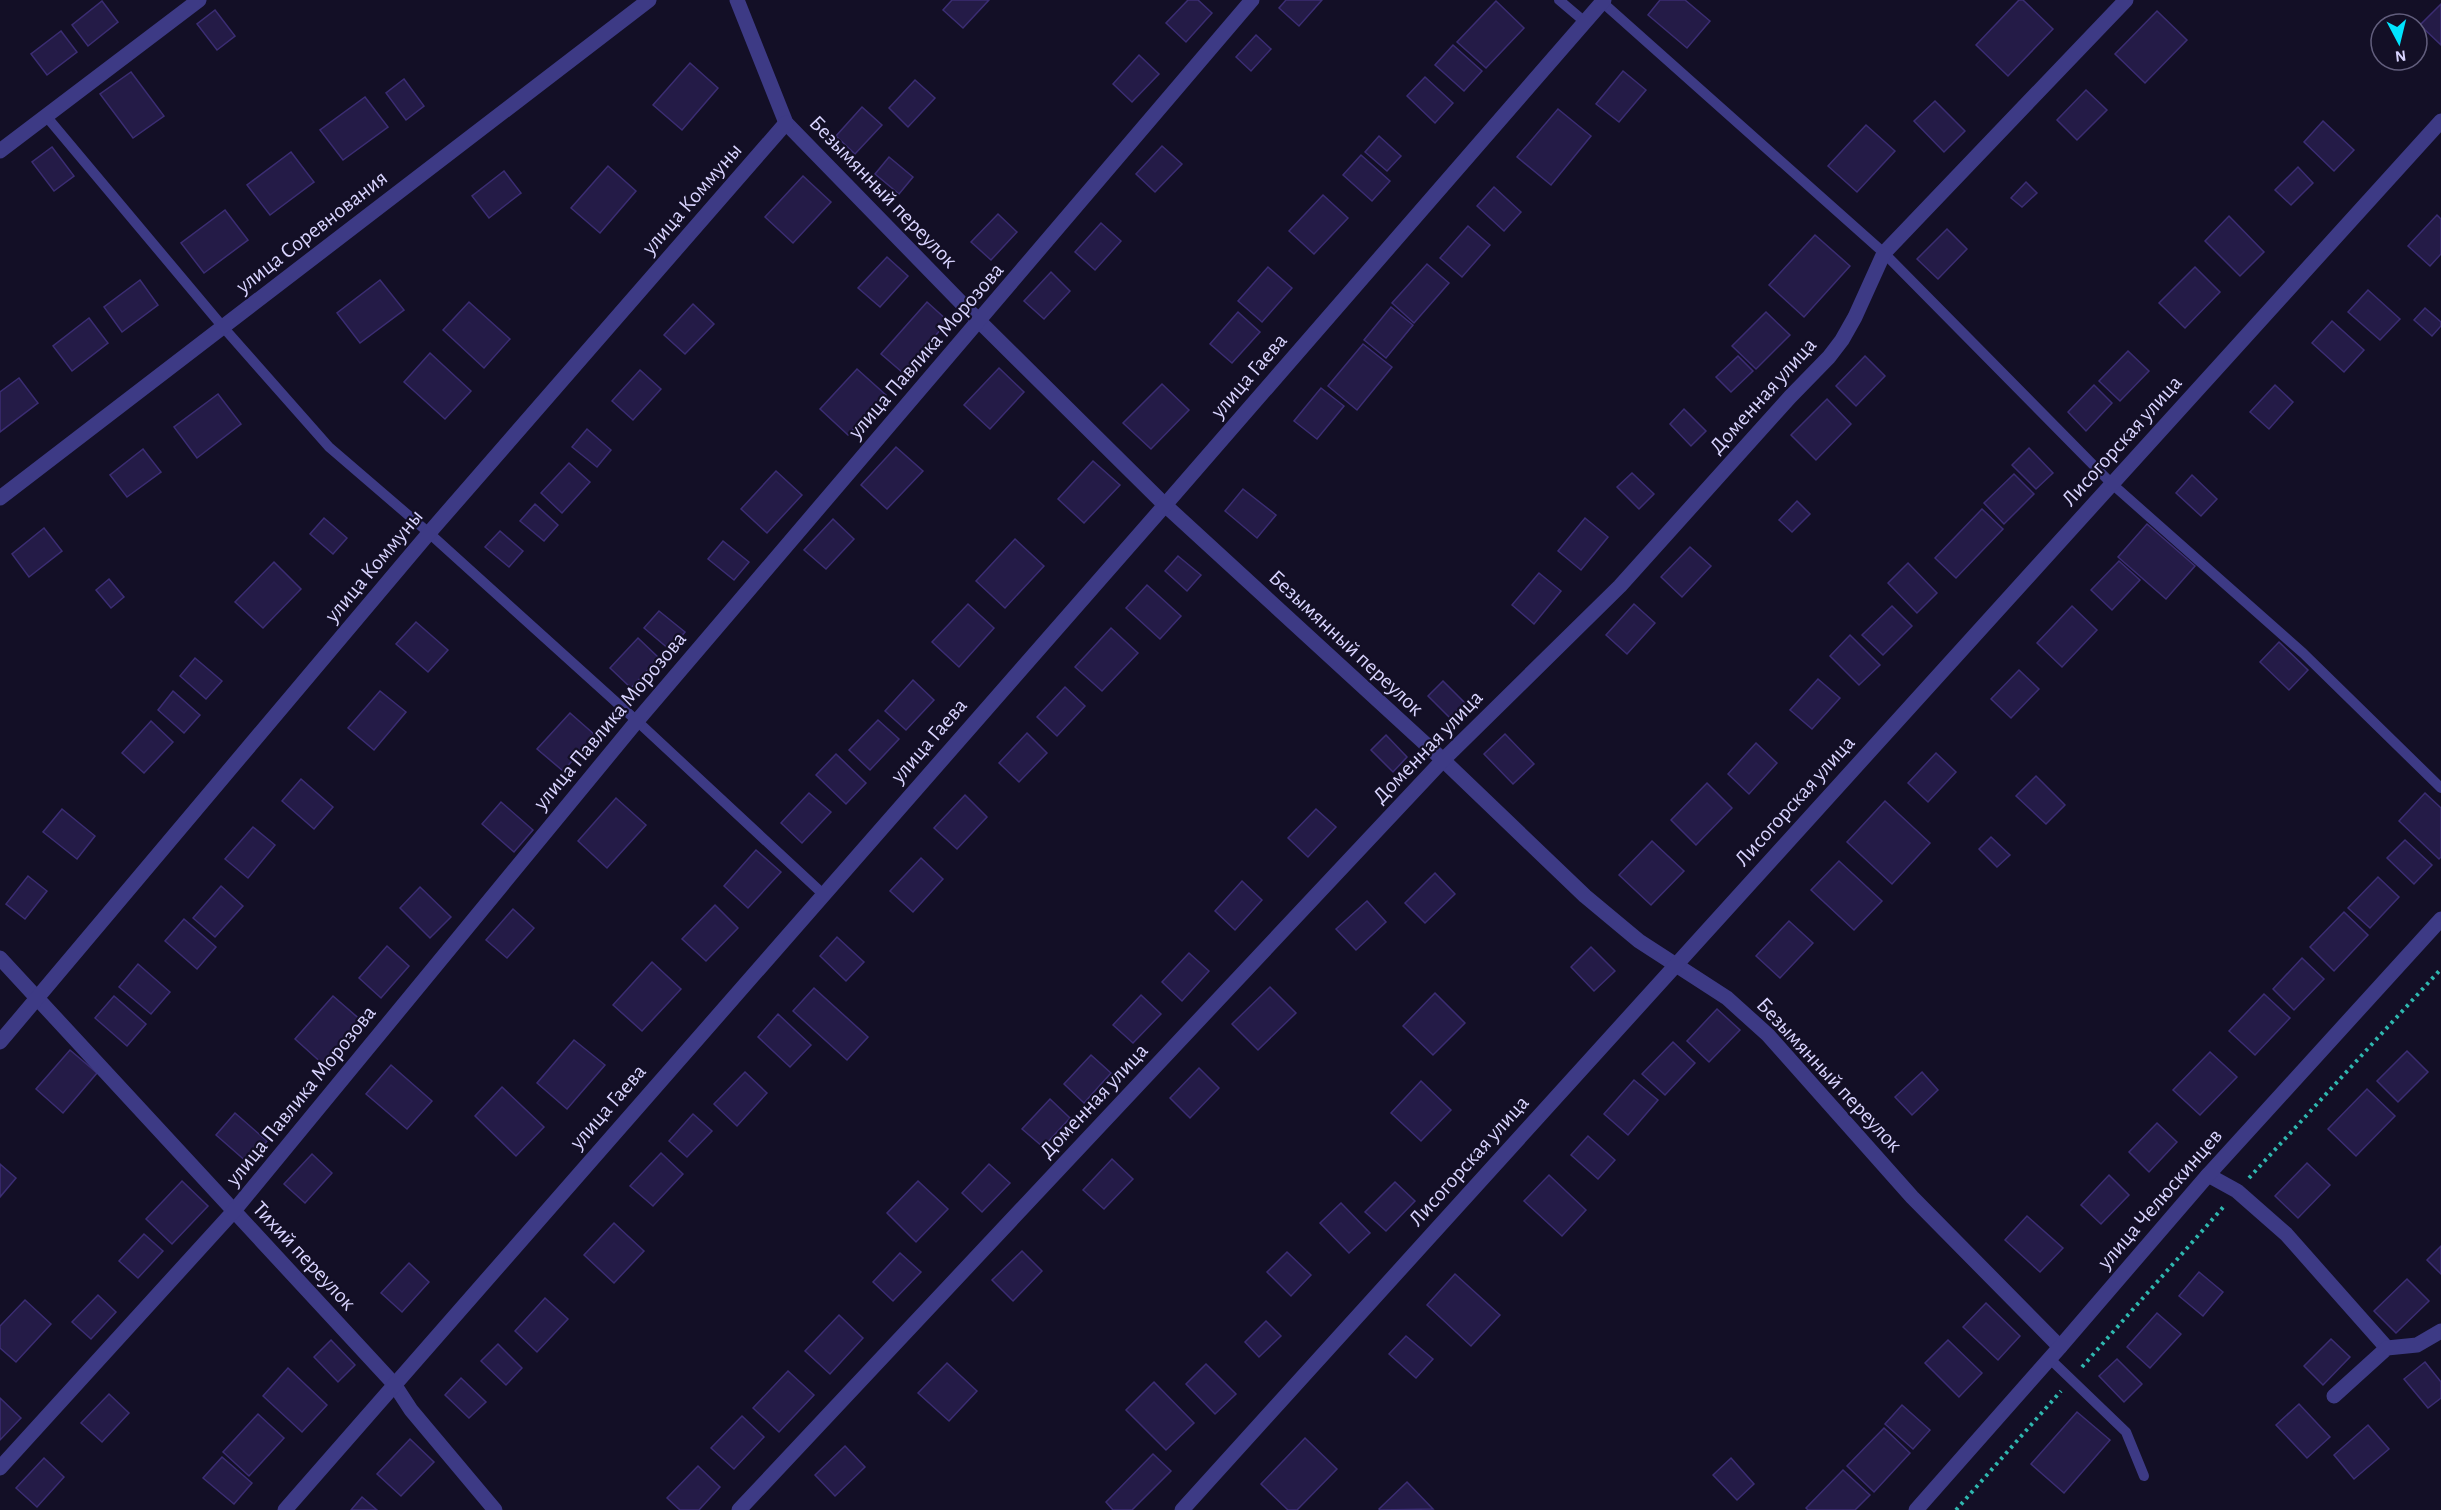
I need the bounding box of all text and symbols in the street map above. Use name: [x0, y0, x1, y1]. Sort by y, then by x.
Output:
north arrow: [2369, 12, 2429, 72]
text: N: [2394, 47, 2407, 65]
street label: Безымянный переулок: [805, 111, 961, 272]
street label: улица Коммуны: [637, 139, 746, 259]
street label: улица Соревнования: [231, 166, 391, 298]
street label: улица Павлика Морозова: [843, 259, 1008, 443]
street label: улица Гаева: [1206, 329, 1291, 423]
street label: Доменная улица: [1705, 333, 1820, 458]
street label: Лисогорская улица: [2058, 371, 2186, 510]
street label: улица Коммуны: [320, 505, 427, 627]
street label: Безымянный переулок: [1265, 566, 1428, 720]
street label: улица Павлика Морозова: [529, 628, 690, 814]
street label: Доменная улица: [1368, 686, 1487, 807]
street label: улица Гаева: [886, 694, 971, 788]
street label: Лисогорская улица: [1731, 731, 1859, 870]
street label: Безымянный переулок: [1752, 993, 1906, 1156]
street label: улица Павлика Морозова: [221, 1001, 380, 1191]
street label: Доменная улица: [1035, 1039, 1152, 1162]
street label: улица Гаева: [565, 1060, 650, 1154]
street label: Лисогорская улица: [1405, 1091, 1533, 1230]
street label: улица Челюскинцев: [2093, 1124, 2226, 1274]
street label: Тихий переулок: [249, 1197, 360, 1314]

